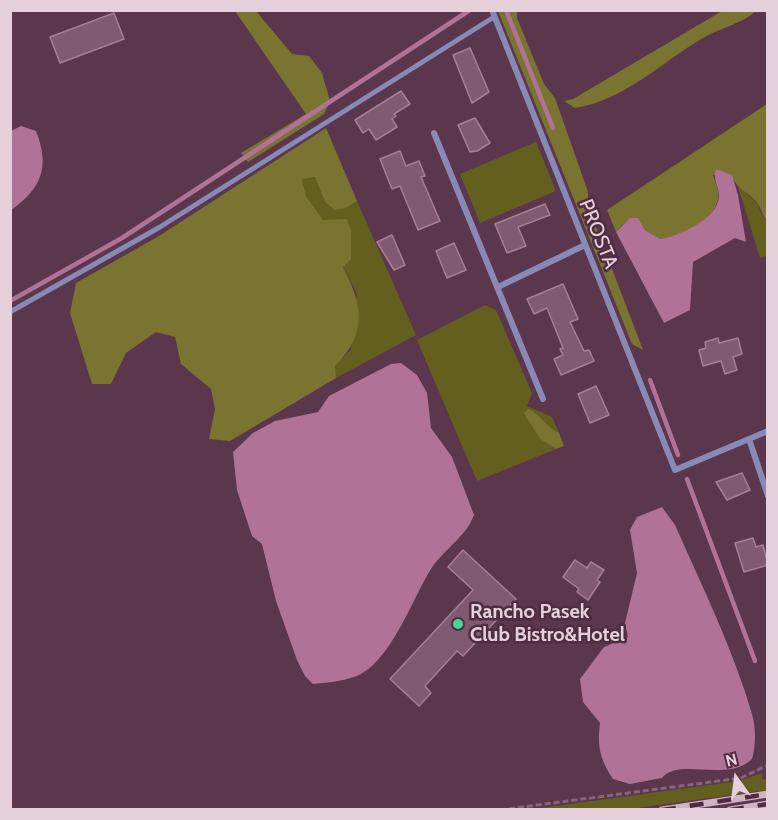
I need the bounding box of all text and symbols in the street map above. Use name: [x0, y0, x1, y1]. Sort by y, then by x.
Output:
street label: PROSTA: [573, 196, 623, 272]
place label: Rancho Pasek Club Bistro&Hotel: [470, 600, 625, 647]
marker: Rancho Pasek Club Bistro&Hotel: [451, 617, 465, 631]
north arrow: [706, 748, 766, 808]
text: N: [724, 749, 739, 771]

